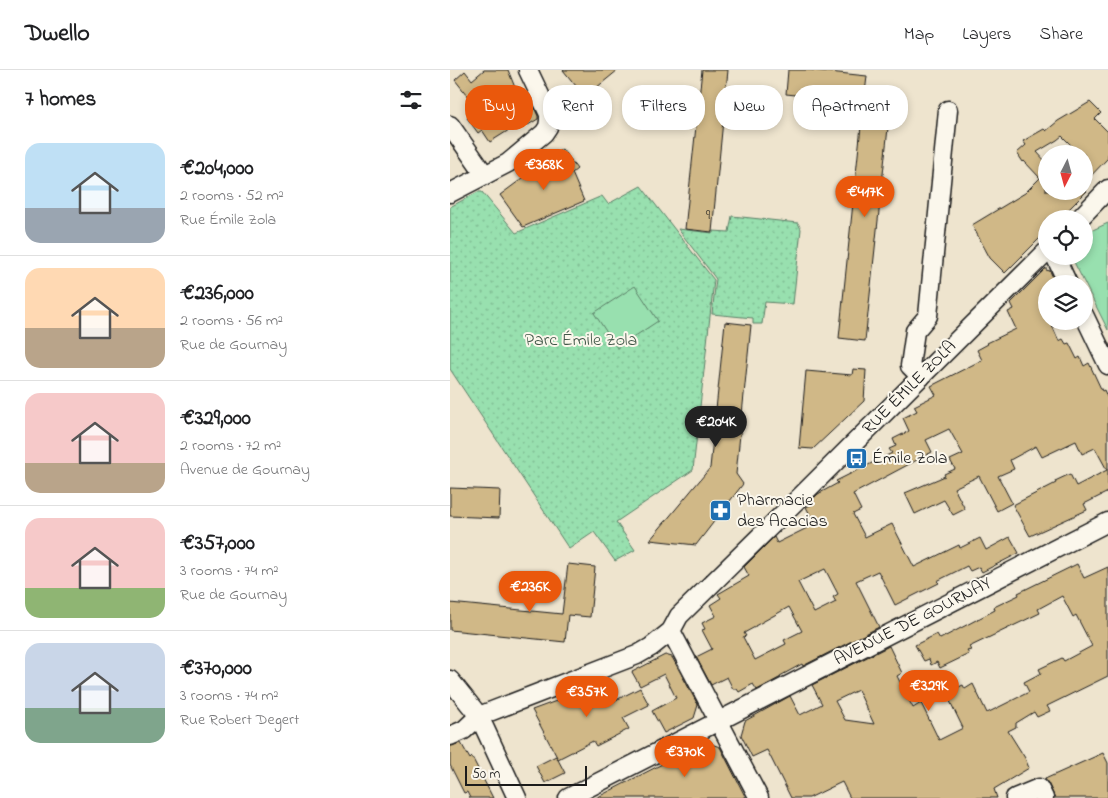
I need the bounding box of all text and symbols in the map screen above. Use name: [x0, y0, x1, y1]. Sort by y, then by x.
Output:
text: Dwello: [25, 17, 90, 52]
text: Map: [904, 22, 934, 48]
text: Layers: [962, 22, 1012, 48]
text: Share: [1040, 22, 1083, 48]
text: 7 homes: [25, 85, 96, 115]
chip: Buy: [465, 85, 533, 130]
chip: Rent: [543, 85, 612, 130]
chip: Filters: [622, 85, 705, 130]
chip: New: [715, 85, 783, 130]
chip: Apartment: [793, 85, 908, 130]
icon: filters: [397, 86, 425, 114]
north arrow: [1038, 145, 1092, 200]
map controls: [1038, 145, 1093, 330]
pin: €368K: [509, 148, 579, 191]
text: €368K: [525, 153, 563, 177]
text: €204,000: [180, 154, 254, 184]
icon: home: [65, 163, 125, 223]
pin: €417K: [830, 176, 900, 218]
text: €417K: [846, 180, 884, 204]
text: 2 rooms · 52 m²: [180, 184, 284, 208]
house number: 9: [706, 204, 711, 226]
text: Rue Émile Zola: [180, 208, 276, 232]
button: locate: [1038, 210, 1093, 265]
button: layers: [1038, 275, 1093, 330]
text: €236,000: [180, 279, 254, 309]
icon: home: [65, 288, 125, 348]
text: 2 rooms · 56 m²: [180, 309, 283, 333]
park label: Parc Émile Zola: [525, 328, 637, 354]
text: Rue de Gournay: [180, 333, 287, 357]
street label: RUE ÉMILE ZOLA: [857, 335, 963, 441]
text: €329,000: [180, 404, 251, 434]
pin: €204K: [681, 406, 751, 448]
text: €204K: [696, 410, 736, 434]
icon: home: [65, 413, 125, 473]
text: 2 rooms · 72 m²: [180, 434, 281, 458]
place label: Émile Zola: [872, 446, 948, 472]
bus stop icon: Émile Zola: [844, 447, 868, 471]
text: Avenue de Gournay: [180, 458, 310, 482]
place label: Pharmacie des Acacias: [737, 488, 828, 535]
pharmacy icon: Pharmacie des Acacias: [709, 499, 733, 523]
text: €357,000: [180, 529, 255, 559]
icon: home: [65, 538, 125, 598]
text: 3 rooms · 74 m²: [180, 559, 279, 583]
pin: €236K: [495, 570, 565, 613]
street label: AVENUE DE GOURNAY: [830, 571, 997, 673]
text: €236K: [510, 575, 550, 599]
text: Rue de Gournay: [180, 583, 287, 607]
text: €370,000: [180, 654, 252, 684]
icon: home: [65, 663, 125, 723]
pin: €329K: [894, 670, 964, 712]
text: €329K: [910, 674, 948, 698]
pin: €357K: [552, 676, 622, 718]
text: €357K: [566, 680, 608, 704]
text: 3 rooms · 74 m²: [180, 684, 279, 708]
text: Rue Robert Degert: [180, 708, 299, 732]
pin: €370K: [650, 736, 720, 778]
text: €370K: [665, 740, 705, 764]
scale bar: [465, 763, 588, 786]
text: 50 m: [472, 764, 500, 785]

